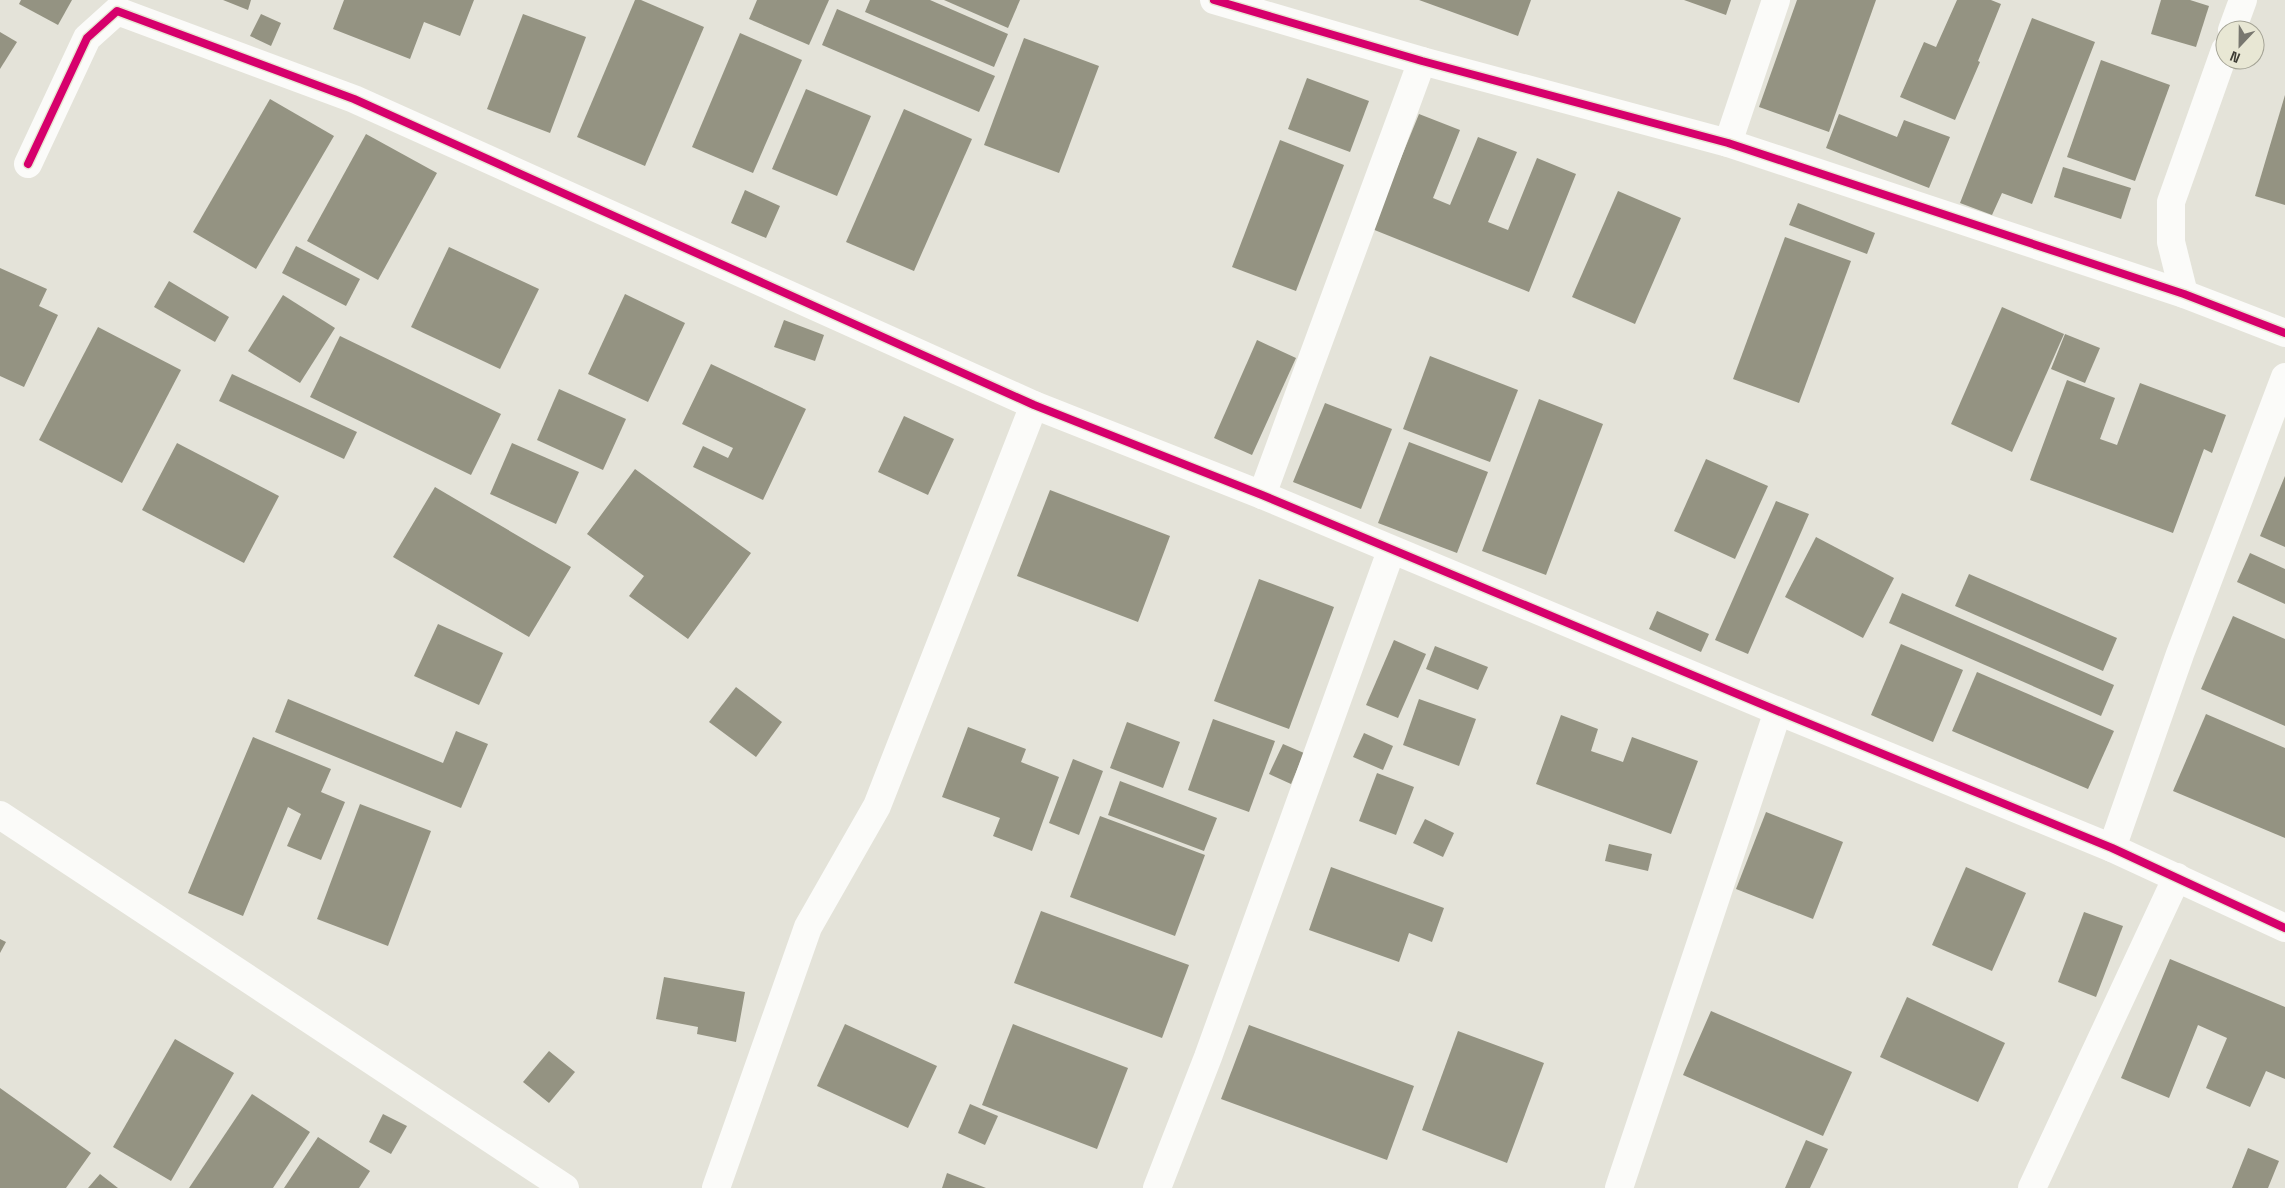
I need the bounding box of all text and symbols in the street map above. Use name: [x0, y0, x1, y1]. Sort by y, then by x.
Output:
north arrow: [2215, 20, 2265, 70]
text: N: [2227, 47, 2243, 67]

